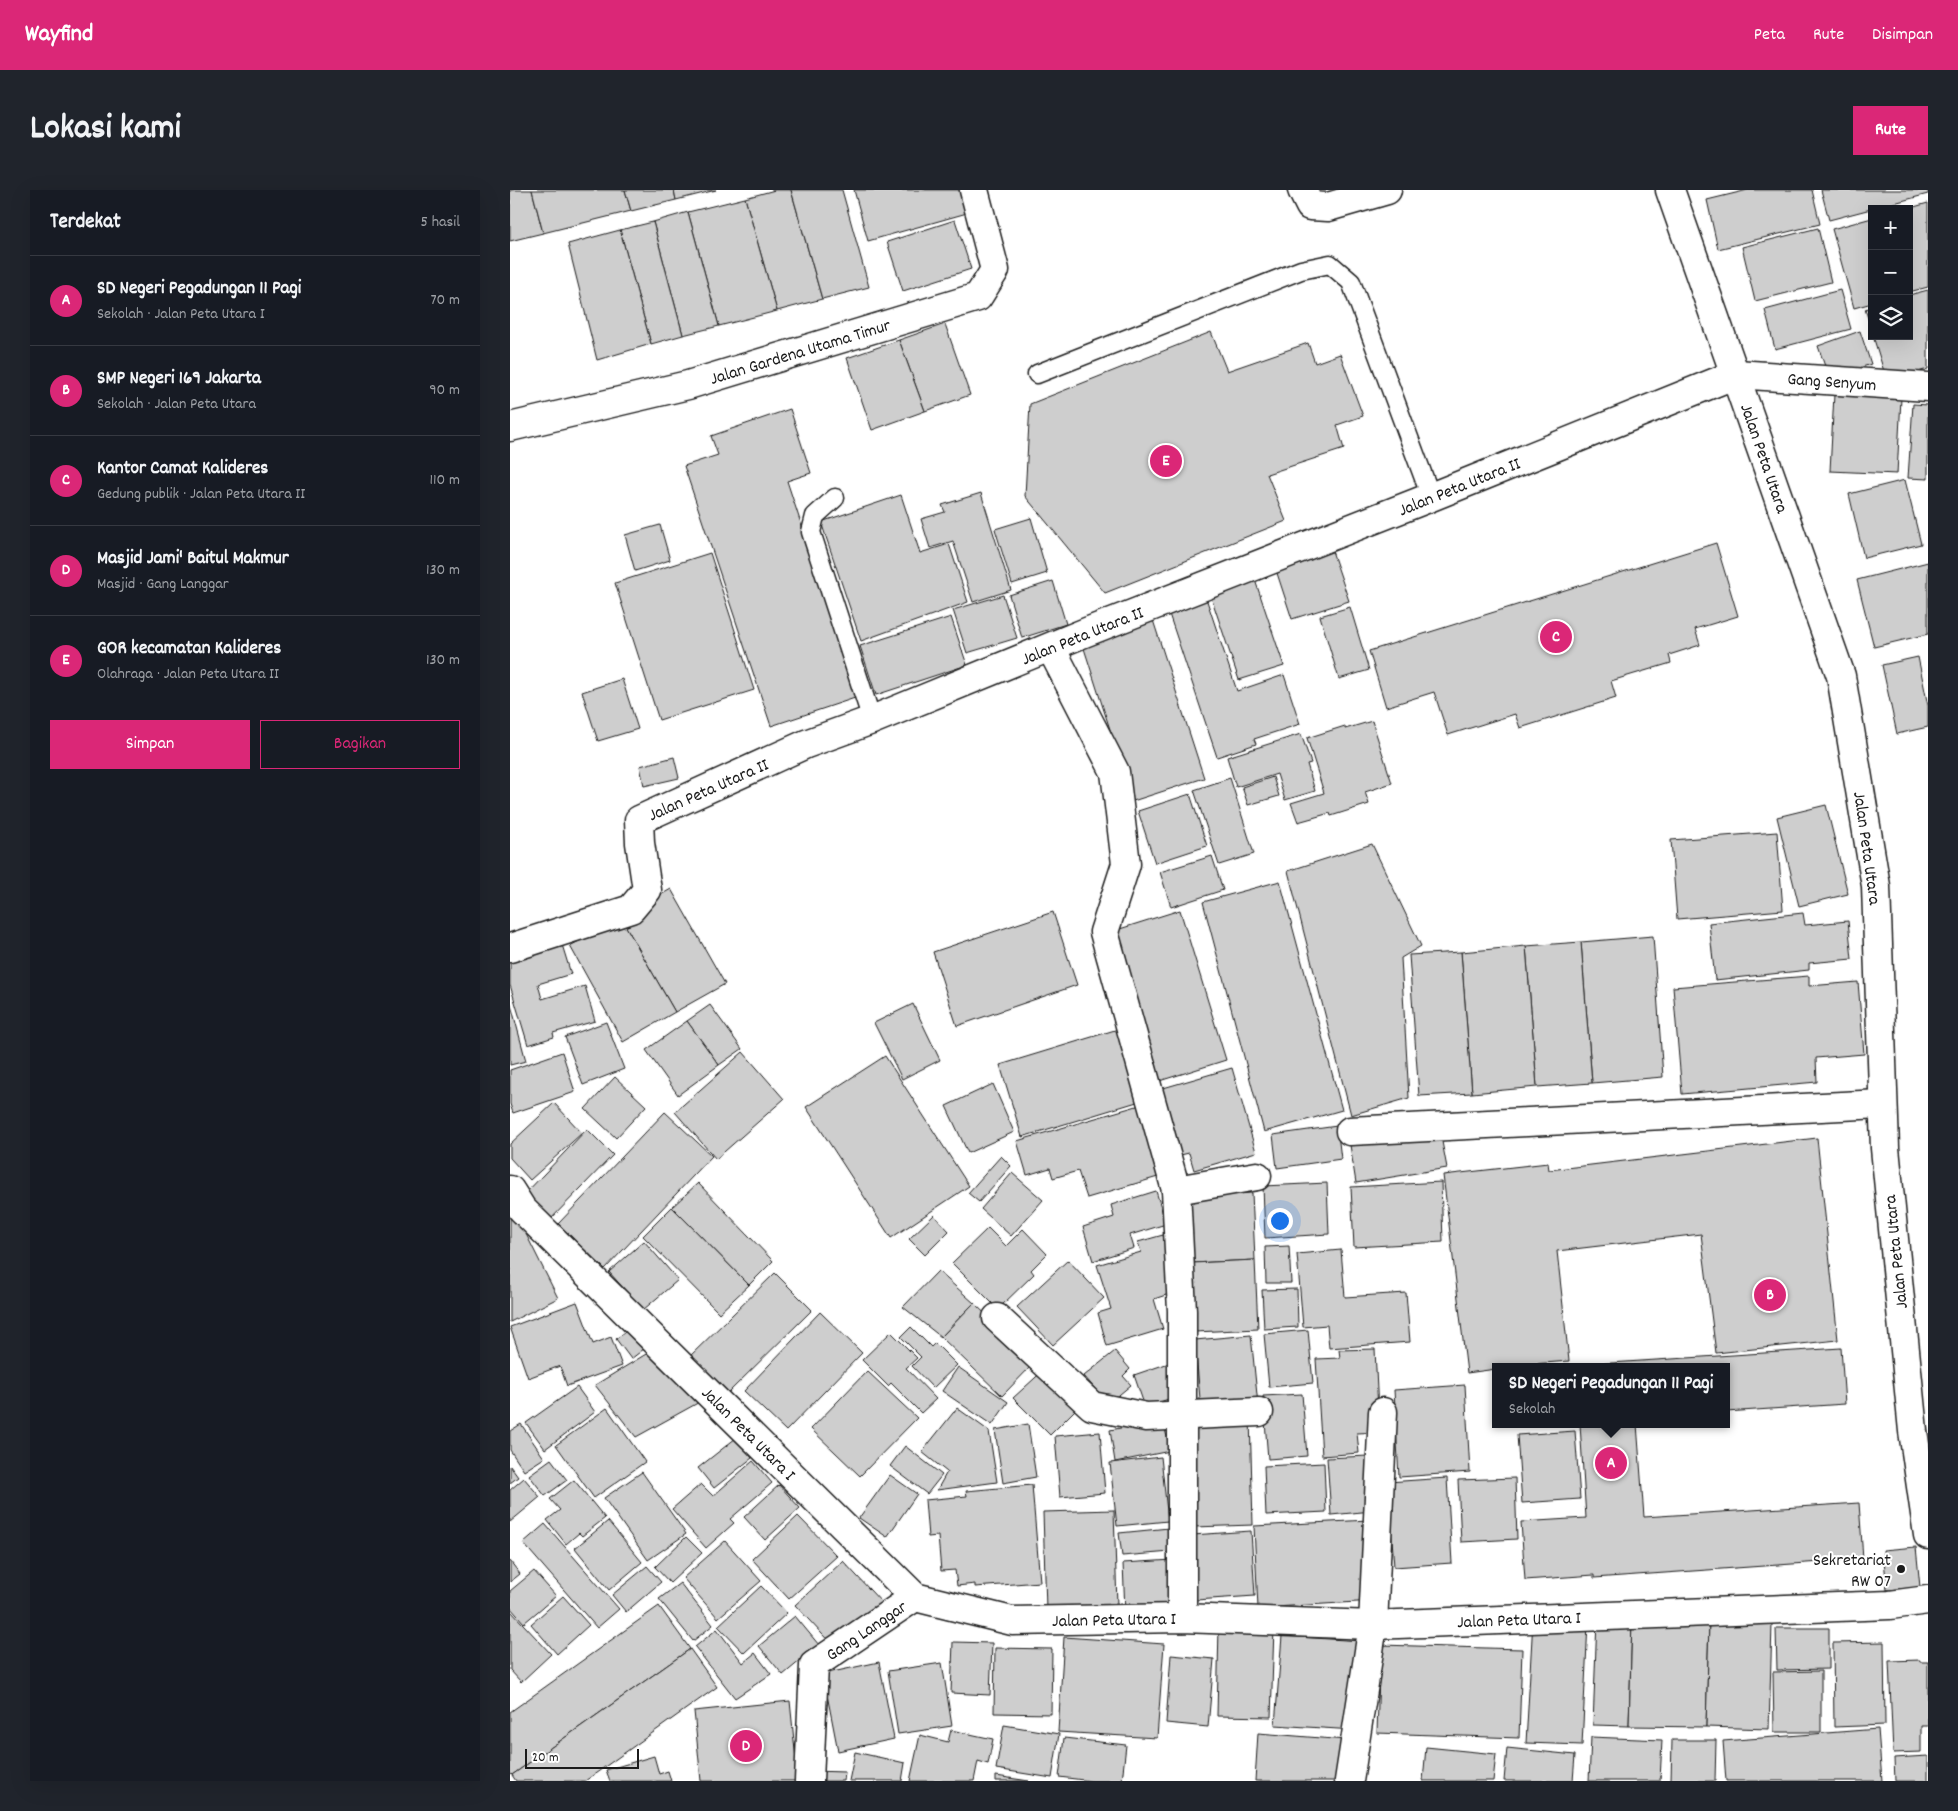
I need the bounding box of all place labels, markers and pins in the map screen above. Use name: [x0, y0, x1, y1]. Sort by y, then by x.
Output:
pin: E: [1150, 442, 1182, 480]
pin: C: [1540, 618, 1572, 656]
pin: B: [1754, 1276, 1786, 1314]
pin: A: [1595, 1444, 1627, 1482]
place label: Sekretariat RW 07: [1813, 1549, 1891, 1595]
marker: Sekretariat RW 07: [1895, 1563, 1907, 1575]
pin: D: [730, 1727, 762, 1765]

